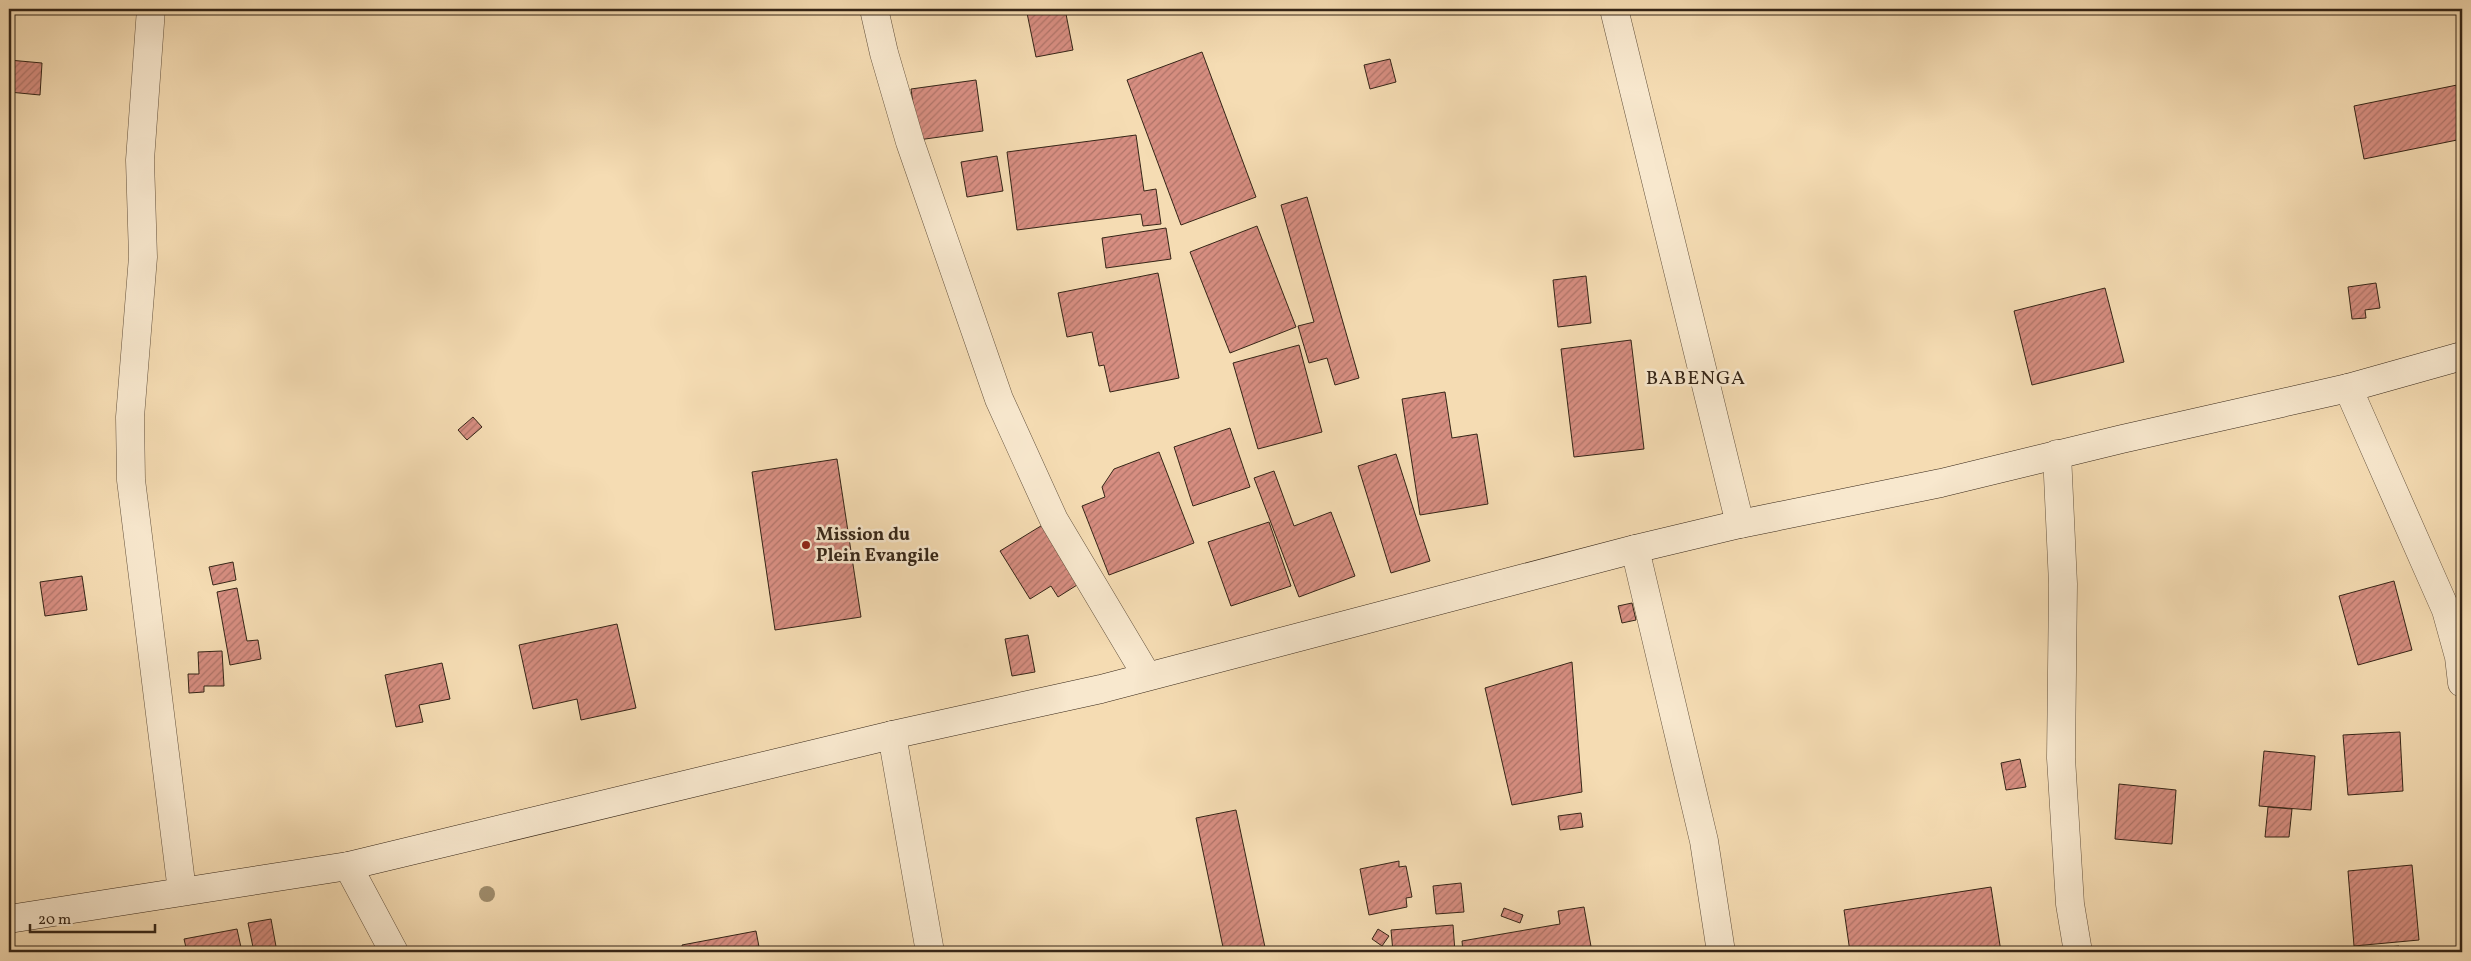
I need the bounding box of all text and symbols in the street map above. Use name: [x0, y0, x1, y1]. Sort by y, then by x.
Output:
district label: BABENGA: [1646, 365, 1746, 393]
place label: Mission du Plein Evangile: [816, 523, 939, 569]
marker: Mission du Plein Evangile: [800, 539, 812, 551]
scale bar: [30, 901, 155, 933]
text: 20 m: [38, 910, 71, 931]

